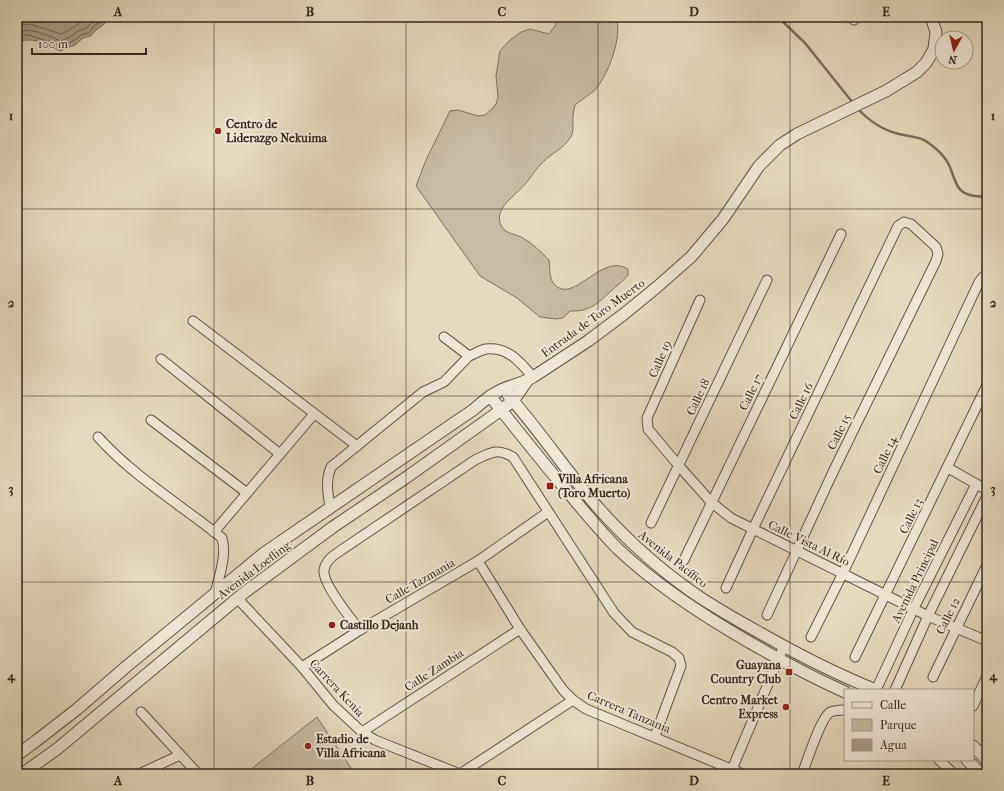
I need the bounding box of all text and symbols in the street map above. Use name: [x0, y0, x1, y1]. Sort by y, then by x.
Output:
text: A: [113, 4, 123, 19]
text: B: [306, 4, 315, 19]
text: C: [498, 4, 507, 19]
text: D: [689, 4, 699, 19]
text: E: [882, 4, 890, 19]
scale bar: [32, 30, 146, 56]
north arrow: [934, 30, 974, 70]
text: 100 m: [38, 37, 68, 51]
text: N: [947, 52, 958, 66]
text: 1: [9, 108, 14, 123]
text: 1: [991, 108, 996, 123]
place label: Centro de Liderazgo Nekuima: [226, 117, 327, 146]
marker: Centro de Liderazgo Nekuima: [213, 126, 223, 136]
street label: Entrada de Toro Muerto: [538, 276, 648, 360]
text: 2: [8, 295, 15, 310]
text: 2: [990, 295, 997, 310]
street label: Calle 19: [646, 338, 674, 380]
street label: Calle 17: [736, 371, 766, 412]
street label: Calle 18: [683, 376, 713, 418]
street label: Calle 16: [786, 380, 816, 422]
street label: Calle 15: [824, 412, 854, 452]
street label: Calle 14: [870, 433, 900, 476]
place label: Villa Africana (Toro Muerto): [557, 472, 630, 500]
text: 3: [8, 481, 14, 497]
marker: Villa Africana (Toro Muerto): [545, 481, 555, 491]
text: 3: [990, 481, 996, 497]
street label: Calle 13: [896, 496, 926, 536]
street label: Calle Vista Al Río: [766, 517, 852, 569]
street label: Avenida Pacífico: [635, 527, 710, 590]
street label: Avenida Principal: [888, 536, 942, 626]
street label: Avenida Loefling: [214, 538, 294, 602]
street label: Calle Tazmania: [383, 555, 458, 607]
street label: Calle 12: [933, 595, 963, 637]
place label: Castillo Dejanh: [340, 618, 419, 632]
marker: Castillo Dejanh: [327, 620, 337, 630]
street label: Calle Zambia: [402, 645, 467, 694]
street label: Carrera Kenia: [307, 656, 367, 720]
place label: Guayana Country Club: [711, 658, 782, 687]
marker: Guayana Country Club: [784, 667, 794, 677]
text: 4: [6, 668, 16, 684]
text: 4: [988, 668, 998, 684]
street label: Carrera Tanzania: [585, 688, 673, 736]
legend: [844, 689, 974, 761]
place label: Centro Market Express: [701, 693, 779, 722]
text: Calle: [880, 698, 906, 712]
marker: Centro Market Express: [781, 702, 791, 712]
text: Parque: [880, 718, 917, 732]
place label: Estadio de Villa Africana: [315, 732, 386, 760]
text: Agua: [879, 738, 907, 752]
marker: Estadio de Villa Africana: [303, 741, 313, 751]
text: A: [113, 773, 123, 788]
text: B: [306, 773, 315, 788]
text: C: [498, 773, 507, 788]
text: D: [689, 773, 699, 788]
text: E: [882, 773, 890, 788]

